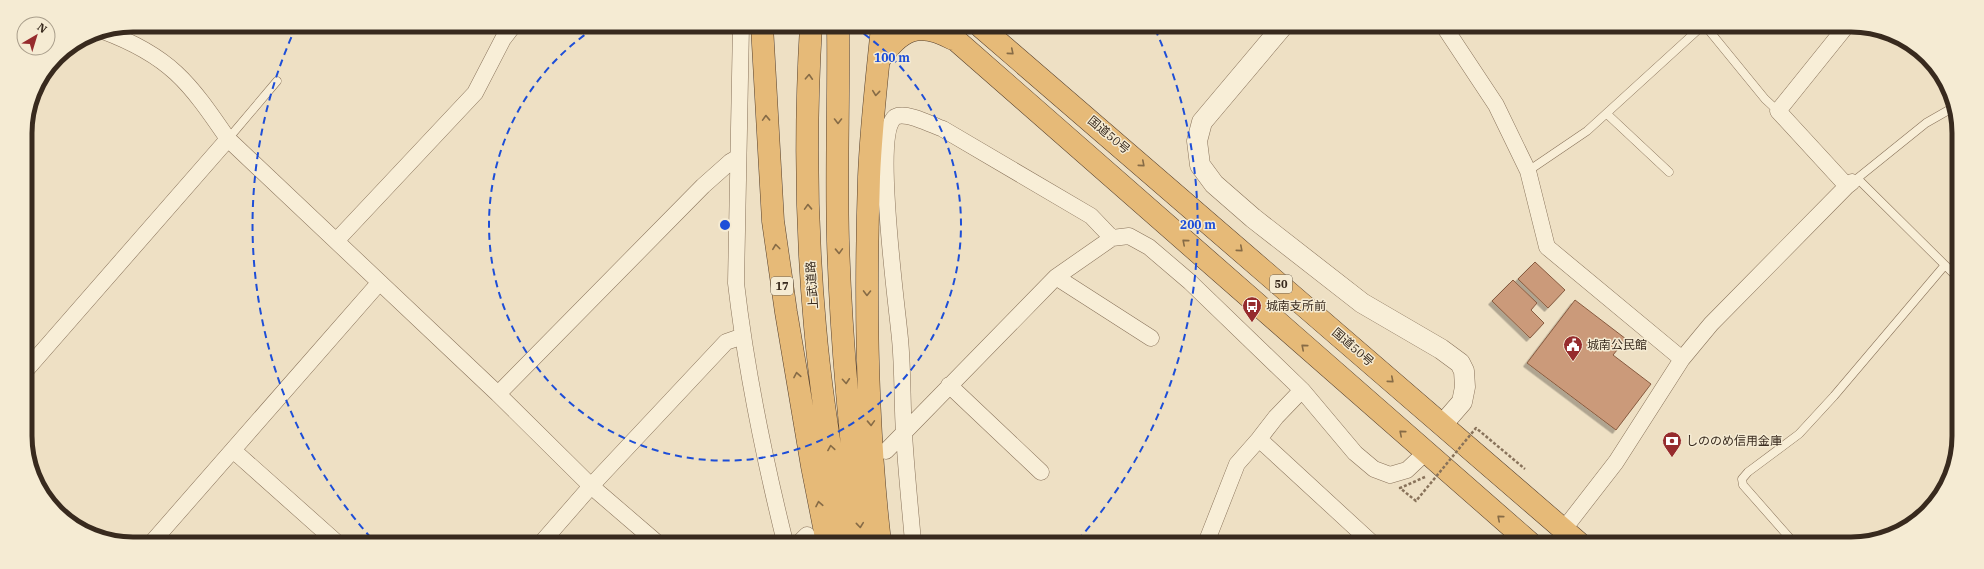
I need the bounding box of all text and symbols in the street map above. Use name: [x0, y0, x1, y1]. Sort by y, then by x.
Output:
north arrow: [16, 16, 56, 56]
text: N: [34, 20, 50, 36]
one-way arrow: [1006, 48, 1014, 55]
text: 100 m: [874, 50, 910, 65]
one-way arrow: [804, 74, 813, 80]
one-way arrow: [871, 90, 880, 96]
street label: 国道50号: [1085, 113, 1133, 157]
one-way arrow: [762, 115, 771, 121]
one-way arrow: [834, 118, 842, 124]
one-way arrow: [1137, 159, 1145, 166]
one-way arrow: [803, 204, 812, 210]
text: 200 m: [1180, 217, 1216, 232]
centre of rings: [718, 218, 732, 232]
one-way arrow: [1183, 240, 1190, 247]
one-way arrow: [772, 244, 781, 250]
one-way arrow: [1235, 244, 1243, 252]
one-way arrow: [834, 248, 843, 254]
street label: 上武道路: [802, 261, 821, 310]
road number: 50: [1270, 275, 1292, 293]
road number: 17: [771, 277, 793, 295]
one-way arrow: [863, 290, 871, 296]
bus stop icon: 城南支所前: [1241, 295, 1263, 323]
place label: 城南支所前: [1266, 298, 1326, 313]
street label: 国道50号: [1329, 324, 1377, 369]
public building icon: 城南公民館: [1562, 334, 1584, 362]
place label: 城南公民館: [1587, 337, 1647, 352]
one-way arrow: [1301, 344, 1309, 351]
one-way arrow: [793, 372, 802, 379]
one-way arrow: [1386, 376, 1394, 383]
one-way arrow: [842, 378, 850, 384]
one-way arrow: [866, 420, 875, 426]
one-way arrow: [1399, 430, 1406, 437]
bank icon: しののめ信用金庫: [1661, 430, 1683, 458]
place label: しののめ信用金庫: [1686, 433, 1782, 448]
one-way arrow: [827, 445, 836, 451]
one-way arrow: [815, 500, 824, 507]
one-way arrow: [1497, 515, 1505, 522]
one-way arrow: [855, 521, 864, 528]

